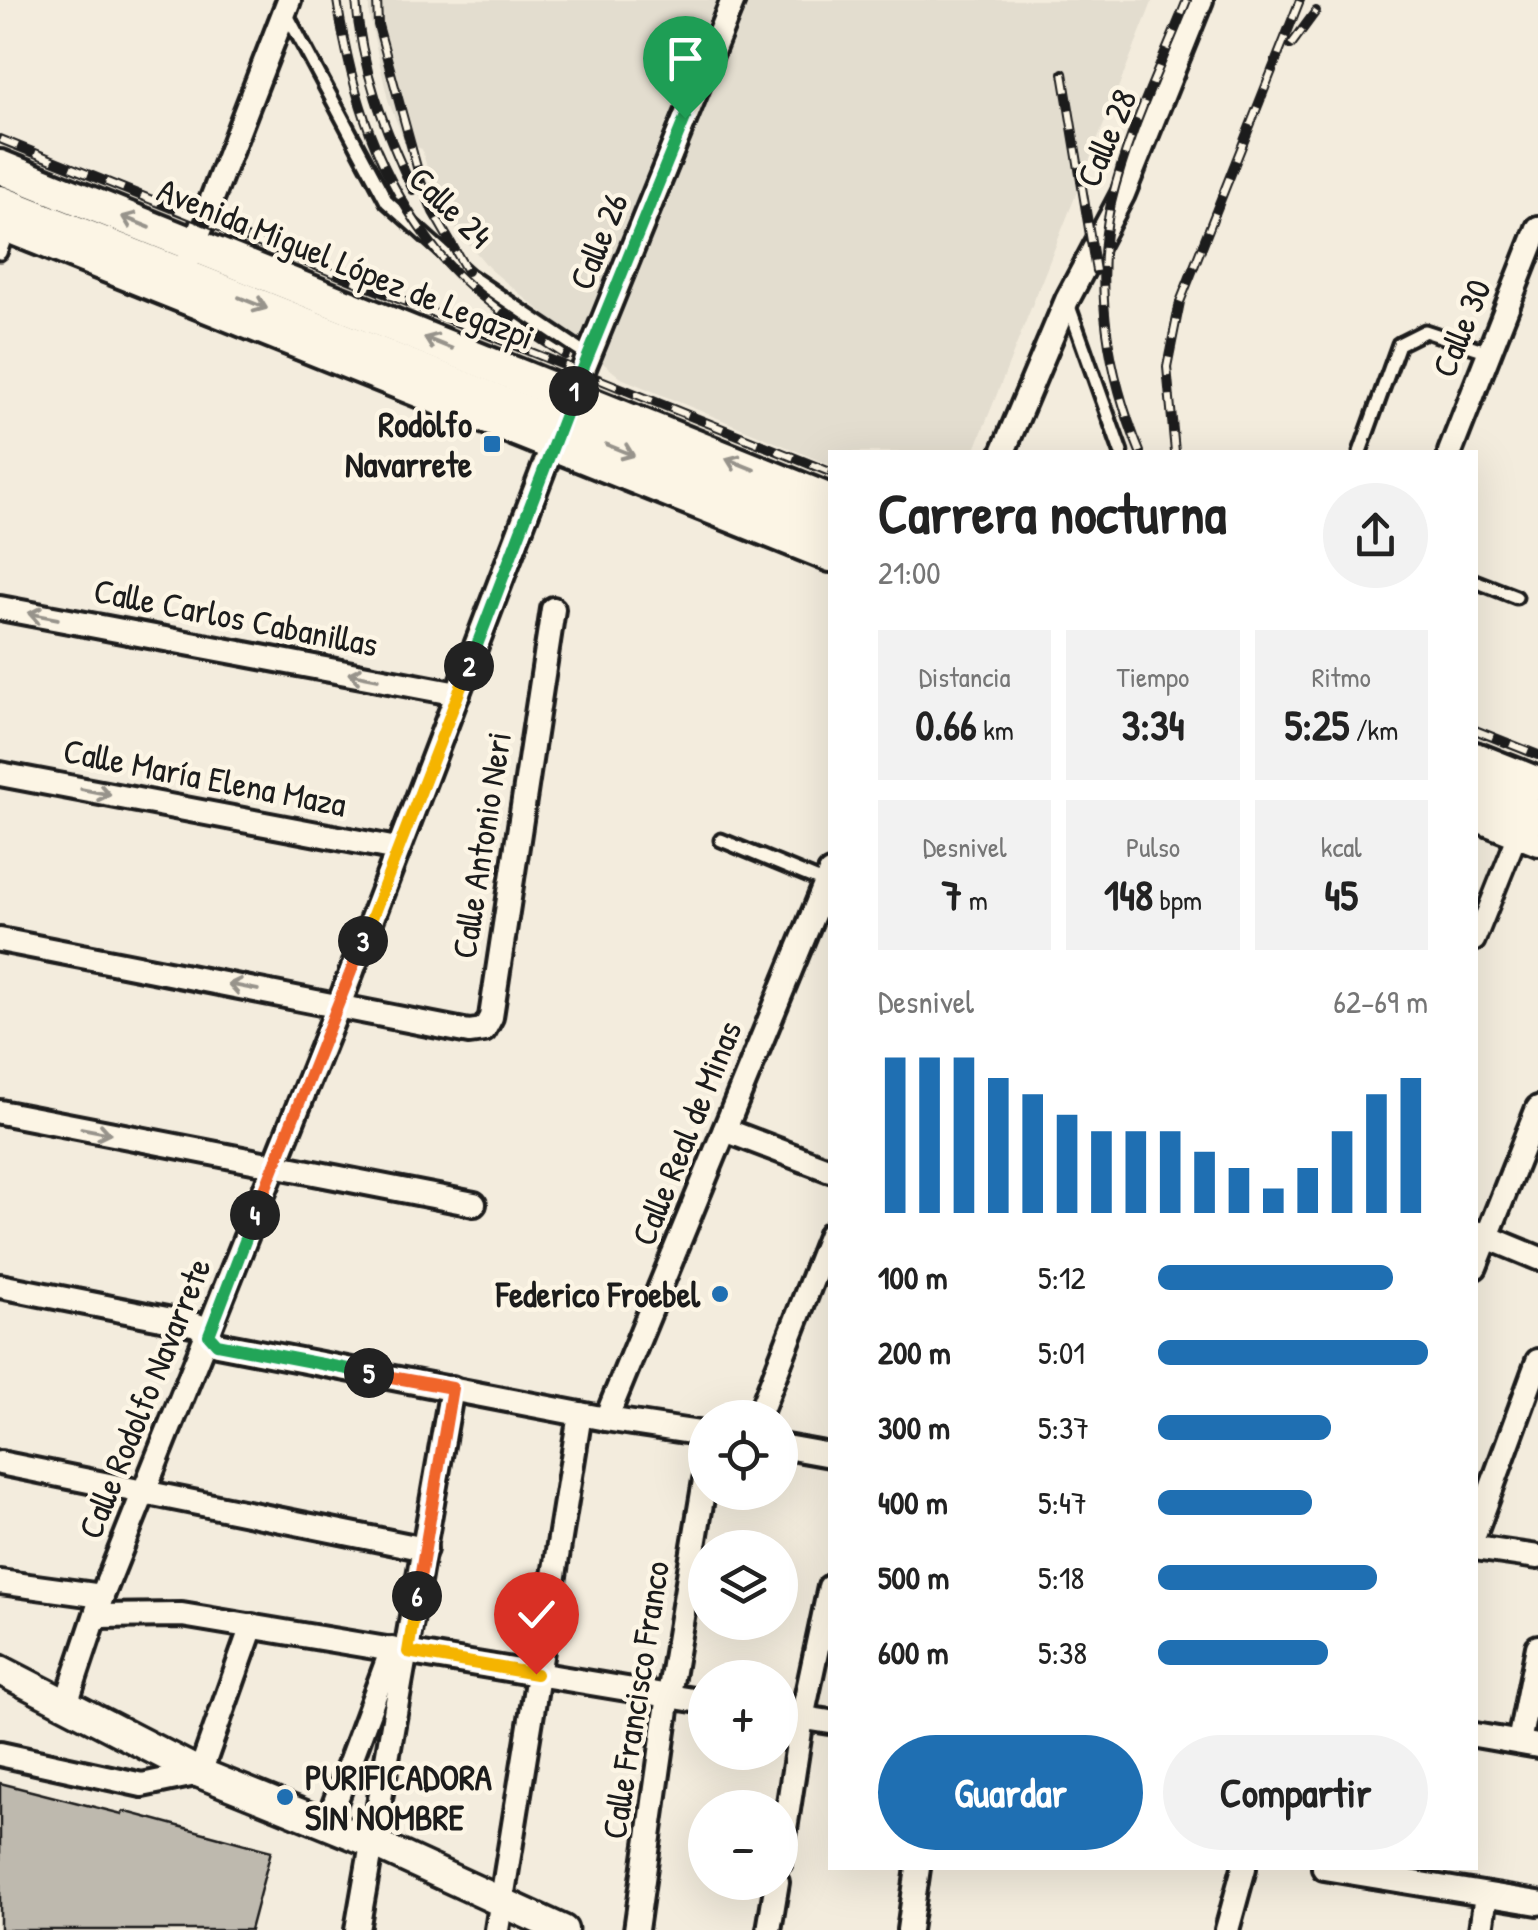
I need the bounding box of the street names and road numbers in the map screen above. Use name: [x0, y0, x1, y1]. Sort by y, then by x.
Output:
street label: Calle 28: [1065, 82, 1147, 194]
street label: Calle 24: [399, 156, 503, 258]
street label: Avenida Miguel López de Legazpi: [151, 166, 541, 360]
street label: Calle 26: [557, 186, 639, 296]
street label: Calle 30: [1420, 272, 1502, 384]
street label: Calle Carlos Cabanillas: [90, 566, 382, 668]
street label: Calle María Elena Maza: [60, 727, 351, 828]
street label: Calle Antonio Neri: [440, 728, 522, 962]
street label: Calle Real de Minas: [620, 1014, 752, 1252]
street label: Calle Rodolfo Navarrete: [66, 1251, 222, 1545]
street label: Calle Francisco Franco: [590, 1558, 680, 1842]

